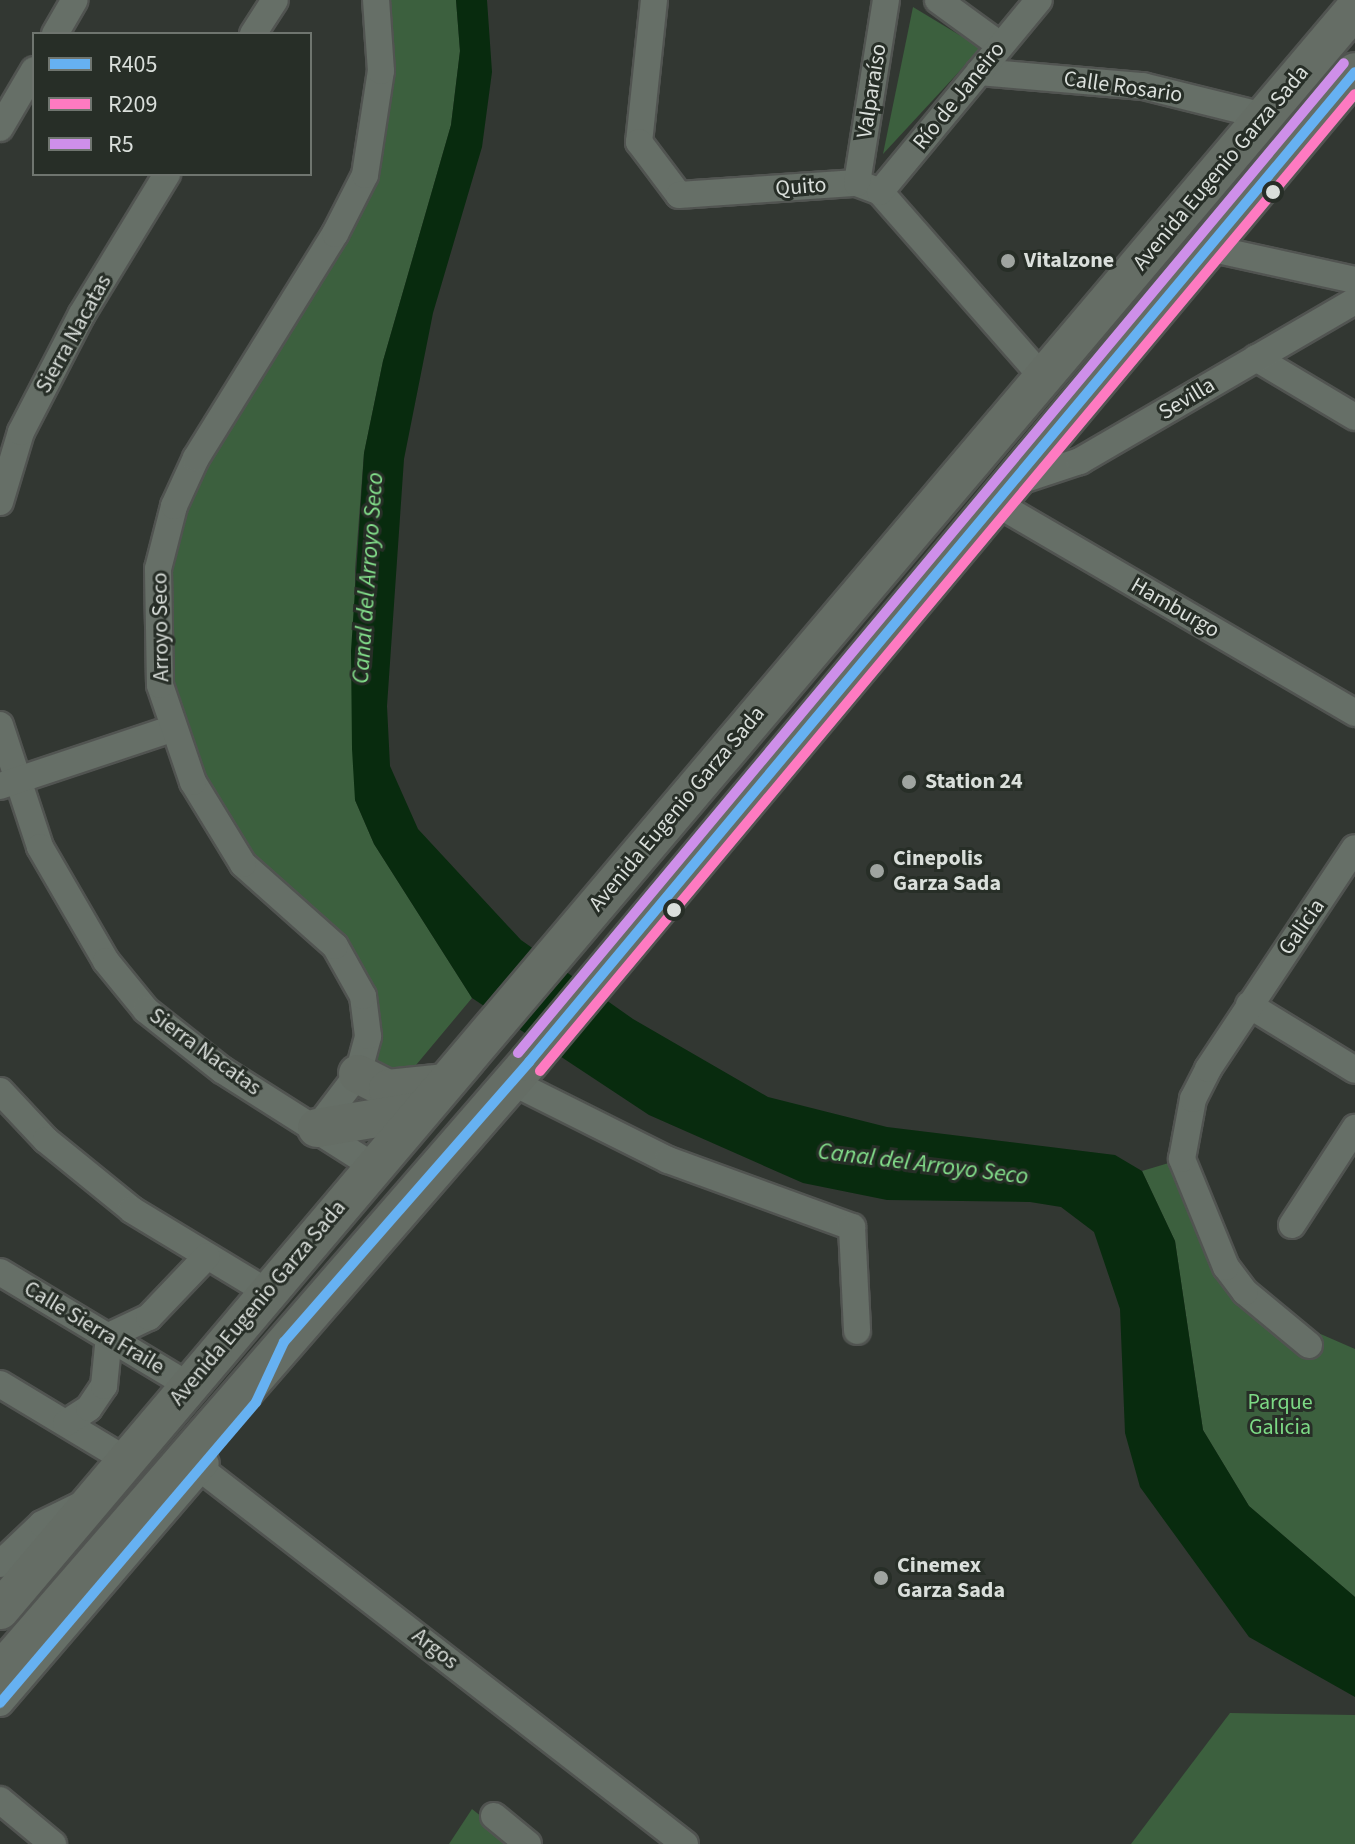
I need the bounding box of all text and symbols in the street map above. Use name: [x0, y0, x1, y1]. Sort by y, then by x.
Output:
legend: [32, 32, 312, 176]
street label: Río de Janeiro: [907, 37, 1011, 155]
street label: Valparaíso: [852, 42, 892, 140]
text: R405: [108, 47, 157, 82]
street label: Avenida Eugenio Garza Sada: [1127, 60, 1315, 276]
street label: Calle Rosario: [1062, 66, 1184, 108]
text: R209: [108, 87, 157, 122]
text: R5: [108, 127, 134, 162]
street label: Quito: [774, 172, 828, 202]
unlabelled marker: [1265, 184, 1281, 200]
place label: Vitalzone: [1024, 248, 1114, 274]
marker: Vitalzone: [999, 252, 1017, 270]
street label: Sierra Nacatas: [31, 270, 117, 398]
street label: Sevilla: [1154, 372, 1220, 426]
water label: Canal del Arroyo Seco: [346, 471, 390, 685]
street label: Arroyo Seco: [147, 572, 175, 682]
street label: Hamburgo: [1126, 572, 1224, 644]
street label: Avenida Eugenio Garza Sada: [583, 701, 771, 917]
place label: Station 24: [925, 769, 1023, 795]
marker: Station 24: [900, 773, 918, 791]
place label: Cinepolis Garza Sada: [893, 845, 1001, 896]
marker: Cinepolis Garza Sada: [868, 862, 886, 880]
street label: Galicia: [1273, 894, 1331, 960]
unlabelled marker: [666, 902, 682, 918]
street label: Sierra Nacatas: [144, 1003, 266, 1101]
water label: Canal del Arroyo Seco: [816, 1137, 1030, 1191]
street label: Avenida Eugenio Garza Sada: [164, 1195, 352, 1411]
street label: Calle Sierra Fraile: [19, 1276, 169, 1380]
park label: Parque Galicia: [1247, 1389, 1313, 1440]
place label: Cinemex Garza Sada: [897, 1552, 1005, 1604]
marker: Cinemex Garza Sada: [872, 1569, 890, 1587]
street label: Argos: [407, 1623, 463, 1675]

